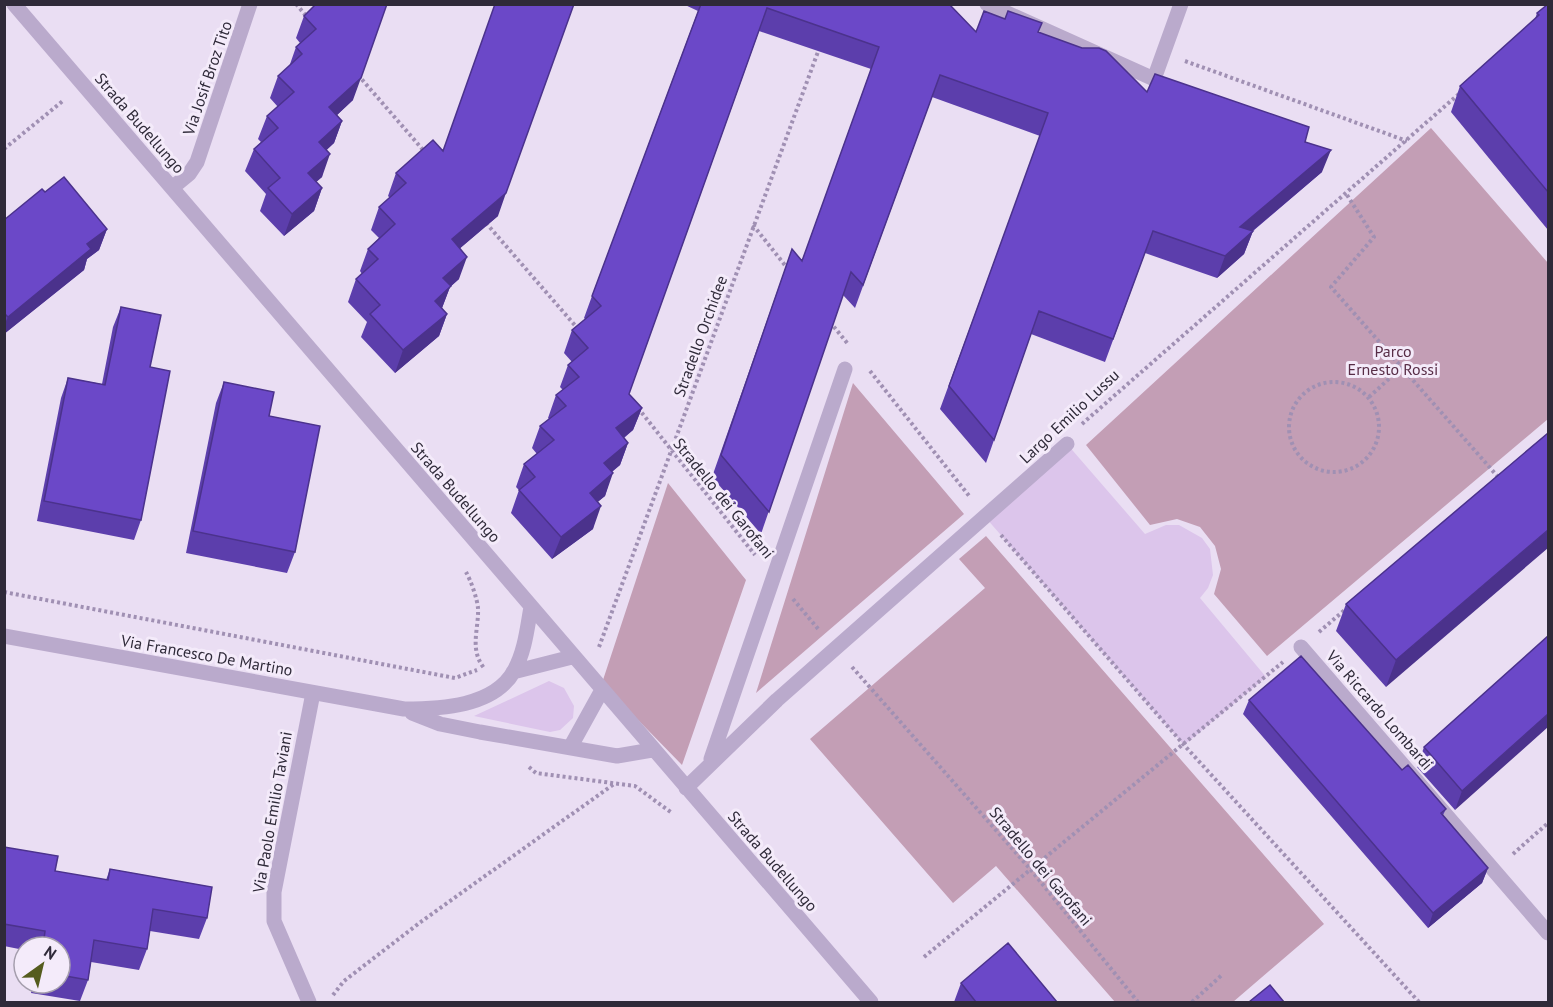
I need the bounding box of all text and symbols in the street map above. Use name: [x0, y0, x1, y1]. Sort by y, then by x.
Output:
street label: Via Josif Broz Tito: [178, 18, 236, 139]
street label: Strada Budellungo: [91, 69, 189, 177]
street label: Stradello Orchidee: [669, 273, 731, 399]
park label: Parco Ernesto Rossi: [1348, 341, 1438, 379]
street label: Largo Emilio Lussu: [1015, 365, 1123, 467]
street label: Stradello dei Garofani: [669, 434, 779, 562]
street label: Strada Budellungo: [407, 438, 505, 546]
street label: Via Francesco De Martino: [119, 630, 294, 680]
street label: Via Riccardo Lombardi: [1322, 645, 1437, 774]
street label: Via Paolo Emilio Taviani: [248, 730, 296, 895]
street label: Stradello dei Garofani: [985, 802, 1097, 930]
street label: Strada Budellungo: [724, 807, 822, 915]
north arrow: [12, 935, 72, 995]
text: N: [40, 941, 60, 964]

